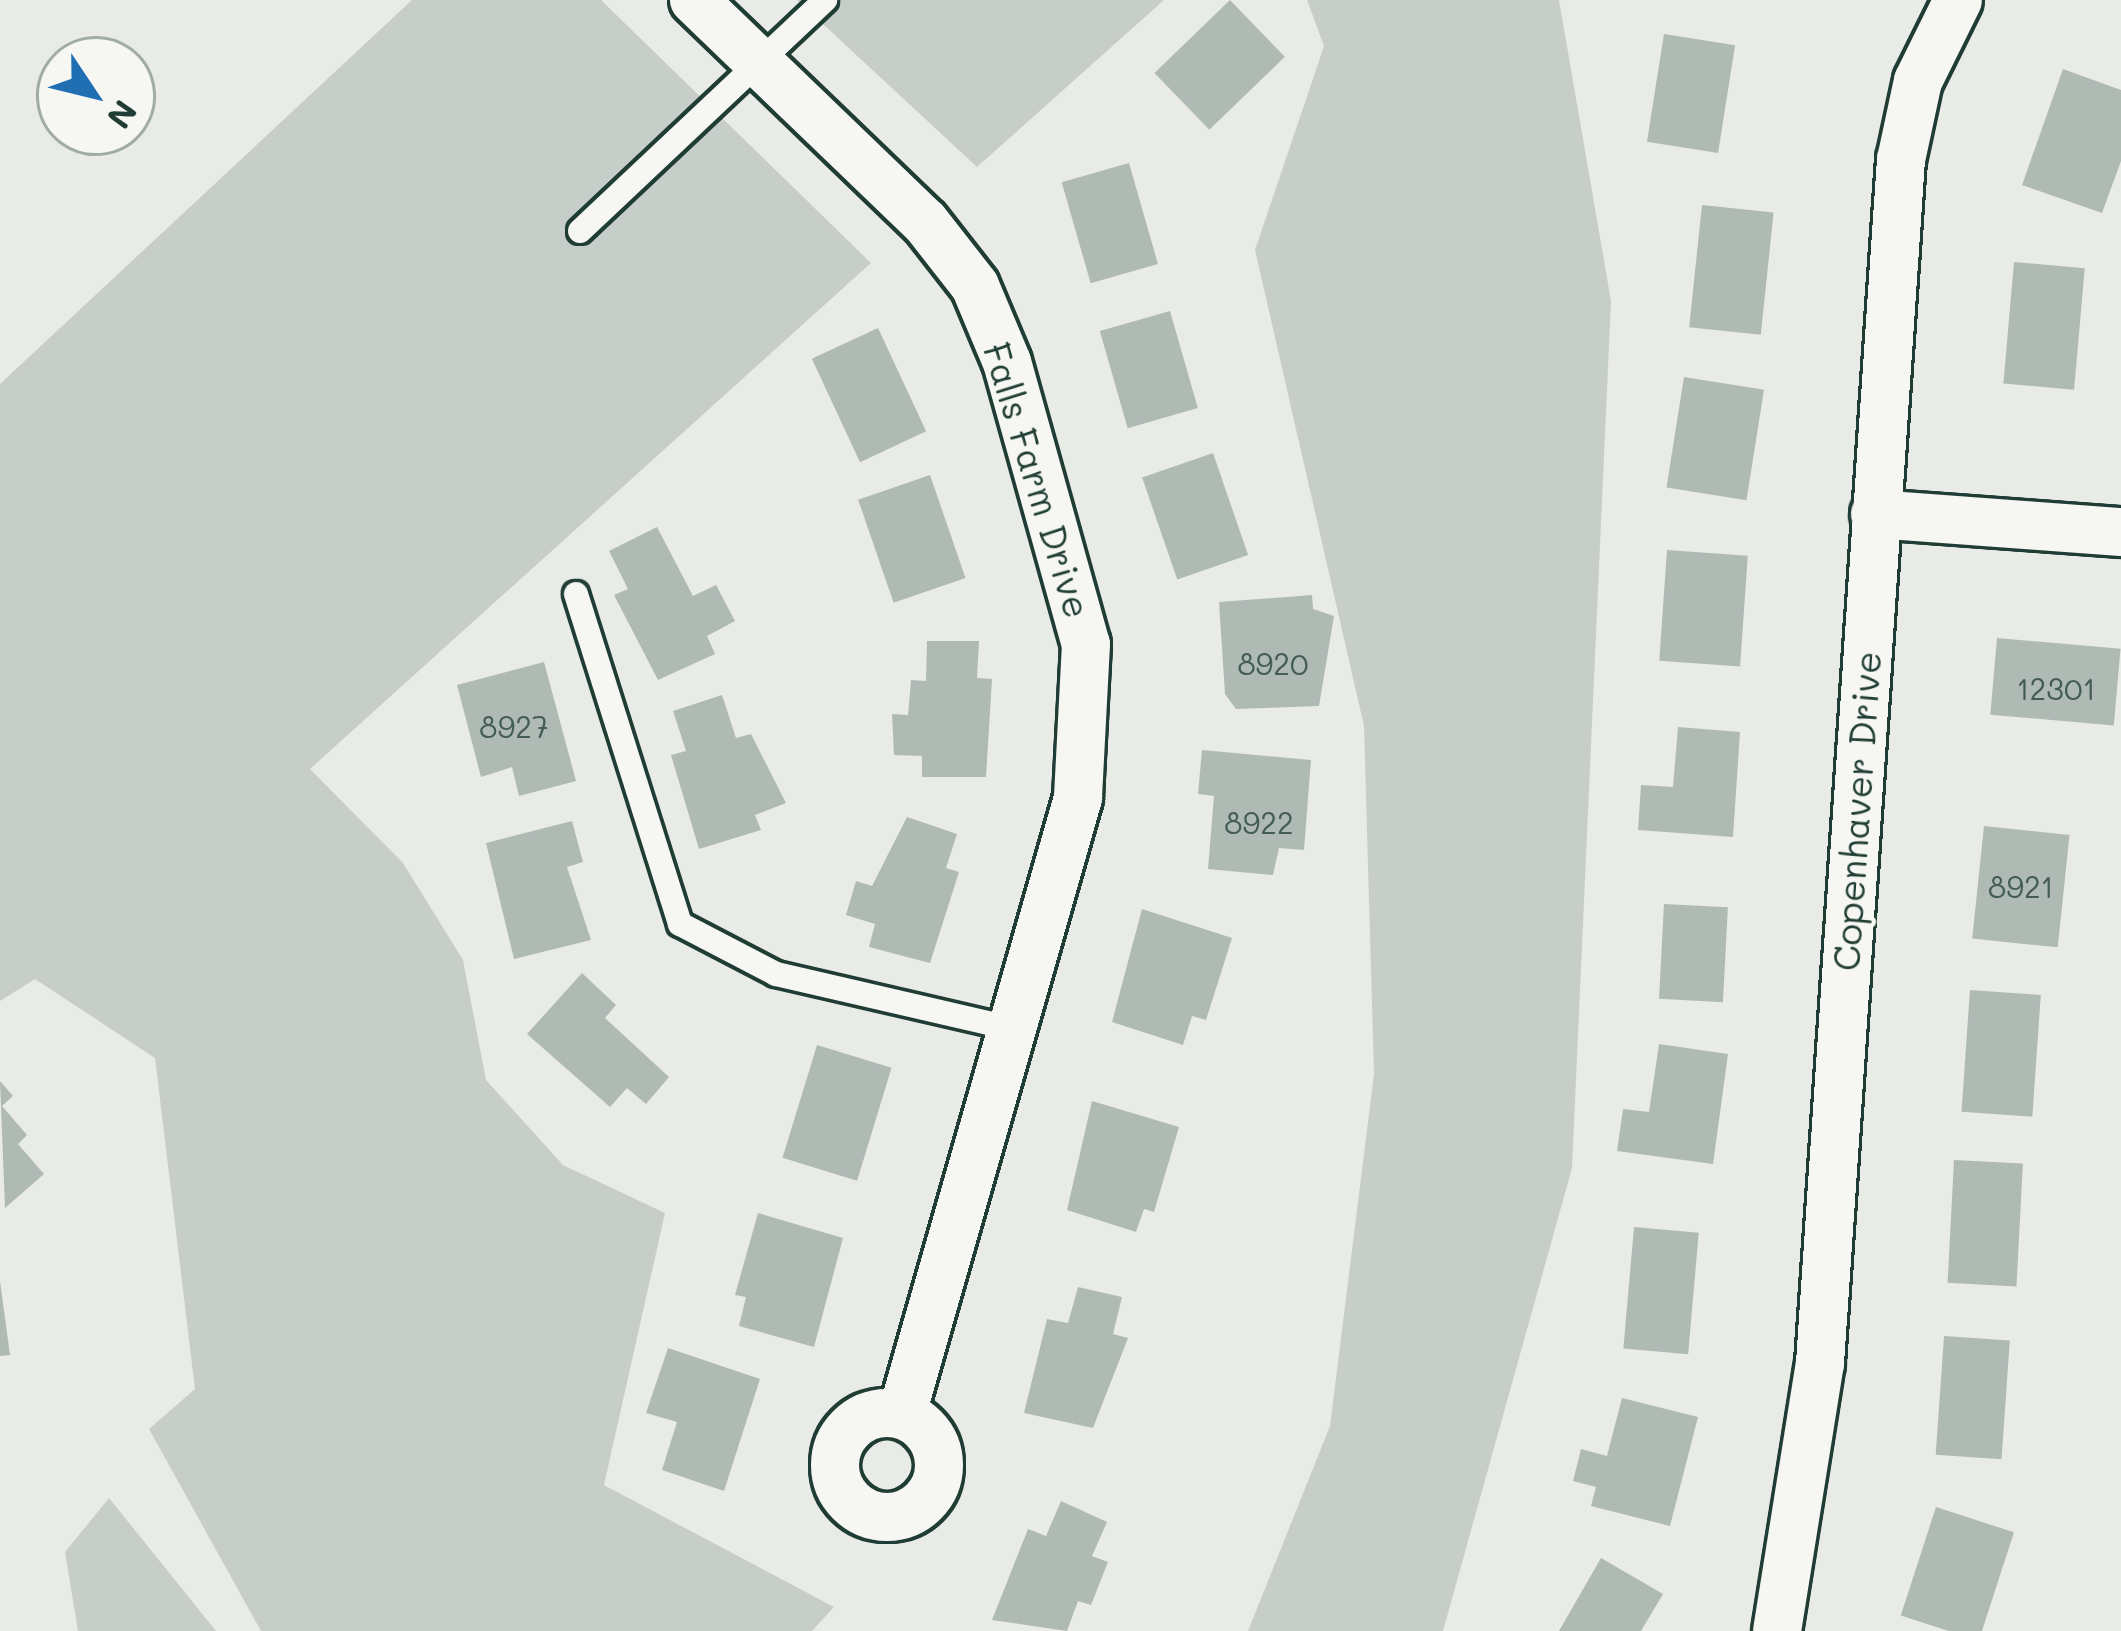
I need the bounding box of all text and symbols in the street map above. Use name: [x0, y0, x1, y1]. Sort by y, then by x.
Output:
north arrow: [36, 36, 156, 156]
text: N: [99, 93, 148, 138]
street label: Falls Farm Drive: [976, 337, 1100, 623]
house number: 8920: [1237, 645, 1309, 681]
street label: Copenhaver Drive: [1823, 650, 1889, 972]
house number: 12301: [2016, 670, 2096, 706]
house number: 8927: [479, 708, 549, 744]
house number: 8922: [1224, 804, 1294, 840]
house number: 8921: [1988, 868, 2054, 904]

